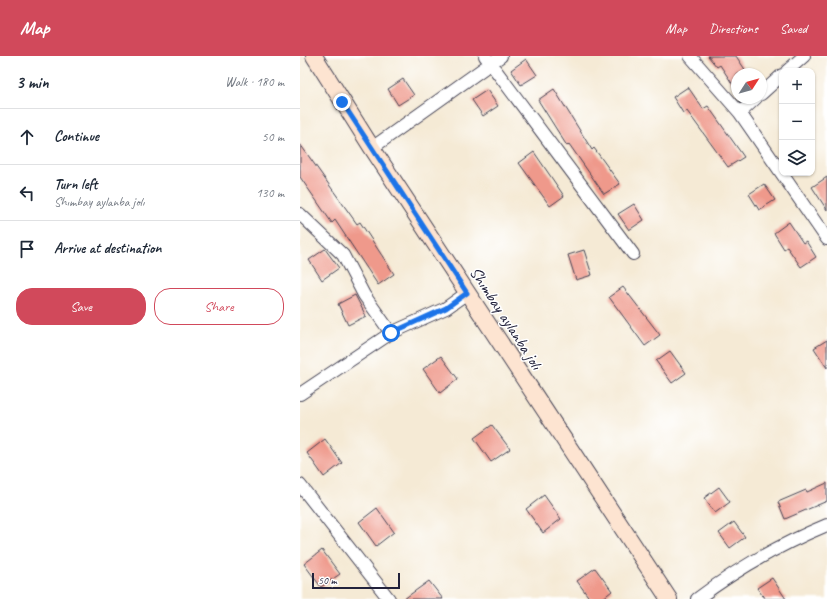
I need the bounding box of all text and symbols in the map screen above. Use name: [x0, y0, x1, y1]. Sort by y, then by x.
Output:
text: Map: [20, 16, 50, 40]
text: Map: [666, 20, 687, 37]
text: Directions: [709, 20, 758, 37]
text: Saved: [780, 20, 807, 37]
north arrow: [731, 68, 767, 104]
map controls: [779, 68, 815, 176]
button: +: [779, 68, 815, 104]
text: 3 min: [16, 72, 49, 93]
text: Walk · 180 m: [225, 74, 284, 90]
route end: [333, 93, 351, 111]
button: −: [779, 104, 815, 140]
icon: ahead: [16, 126, 38, 148]
text: Continue: [54, 127, 99, 146]
text: 50 m: [262, 129, 284, 145]
button: layers: [779, 140, 815, 176]
text: Turn left: [54, 175, 97, 194]
icon: left: [16, 182, 38, 204]
text: 130 m: [256, 185, 284, 201]
text: Shımbay aylanba jolı: [54, 194, 144, 210]
icon: arrive: [16, 238, 38, 260]
text: Arrive at destination: [54, 239, 161, 258]
street label: Shımbay aylanba jolı: [465, 263, 547, 374]
button: Save: [16, 288, 146, 325]
button: Share: [154, 288, 284, 325]
route start: [382, 324, 400, 342]
scale bar: [312, 571, 400, 590]
text: 50 m: [318, 573, 337, 587]

